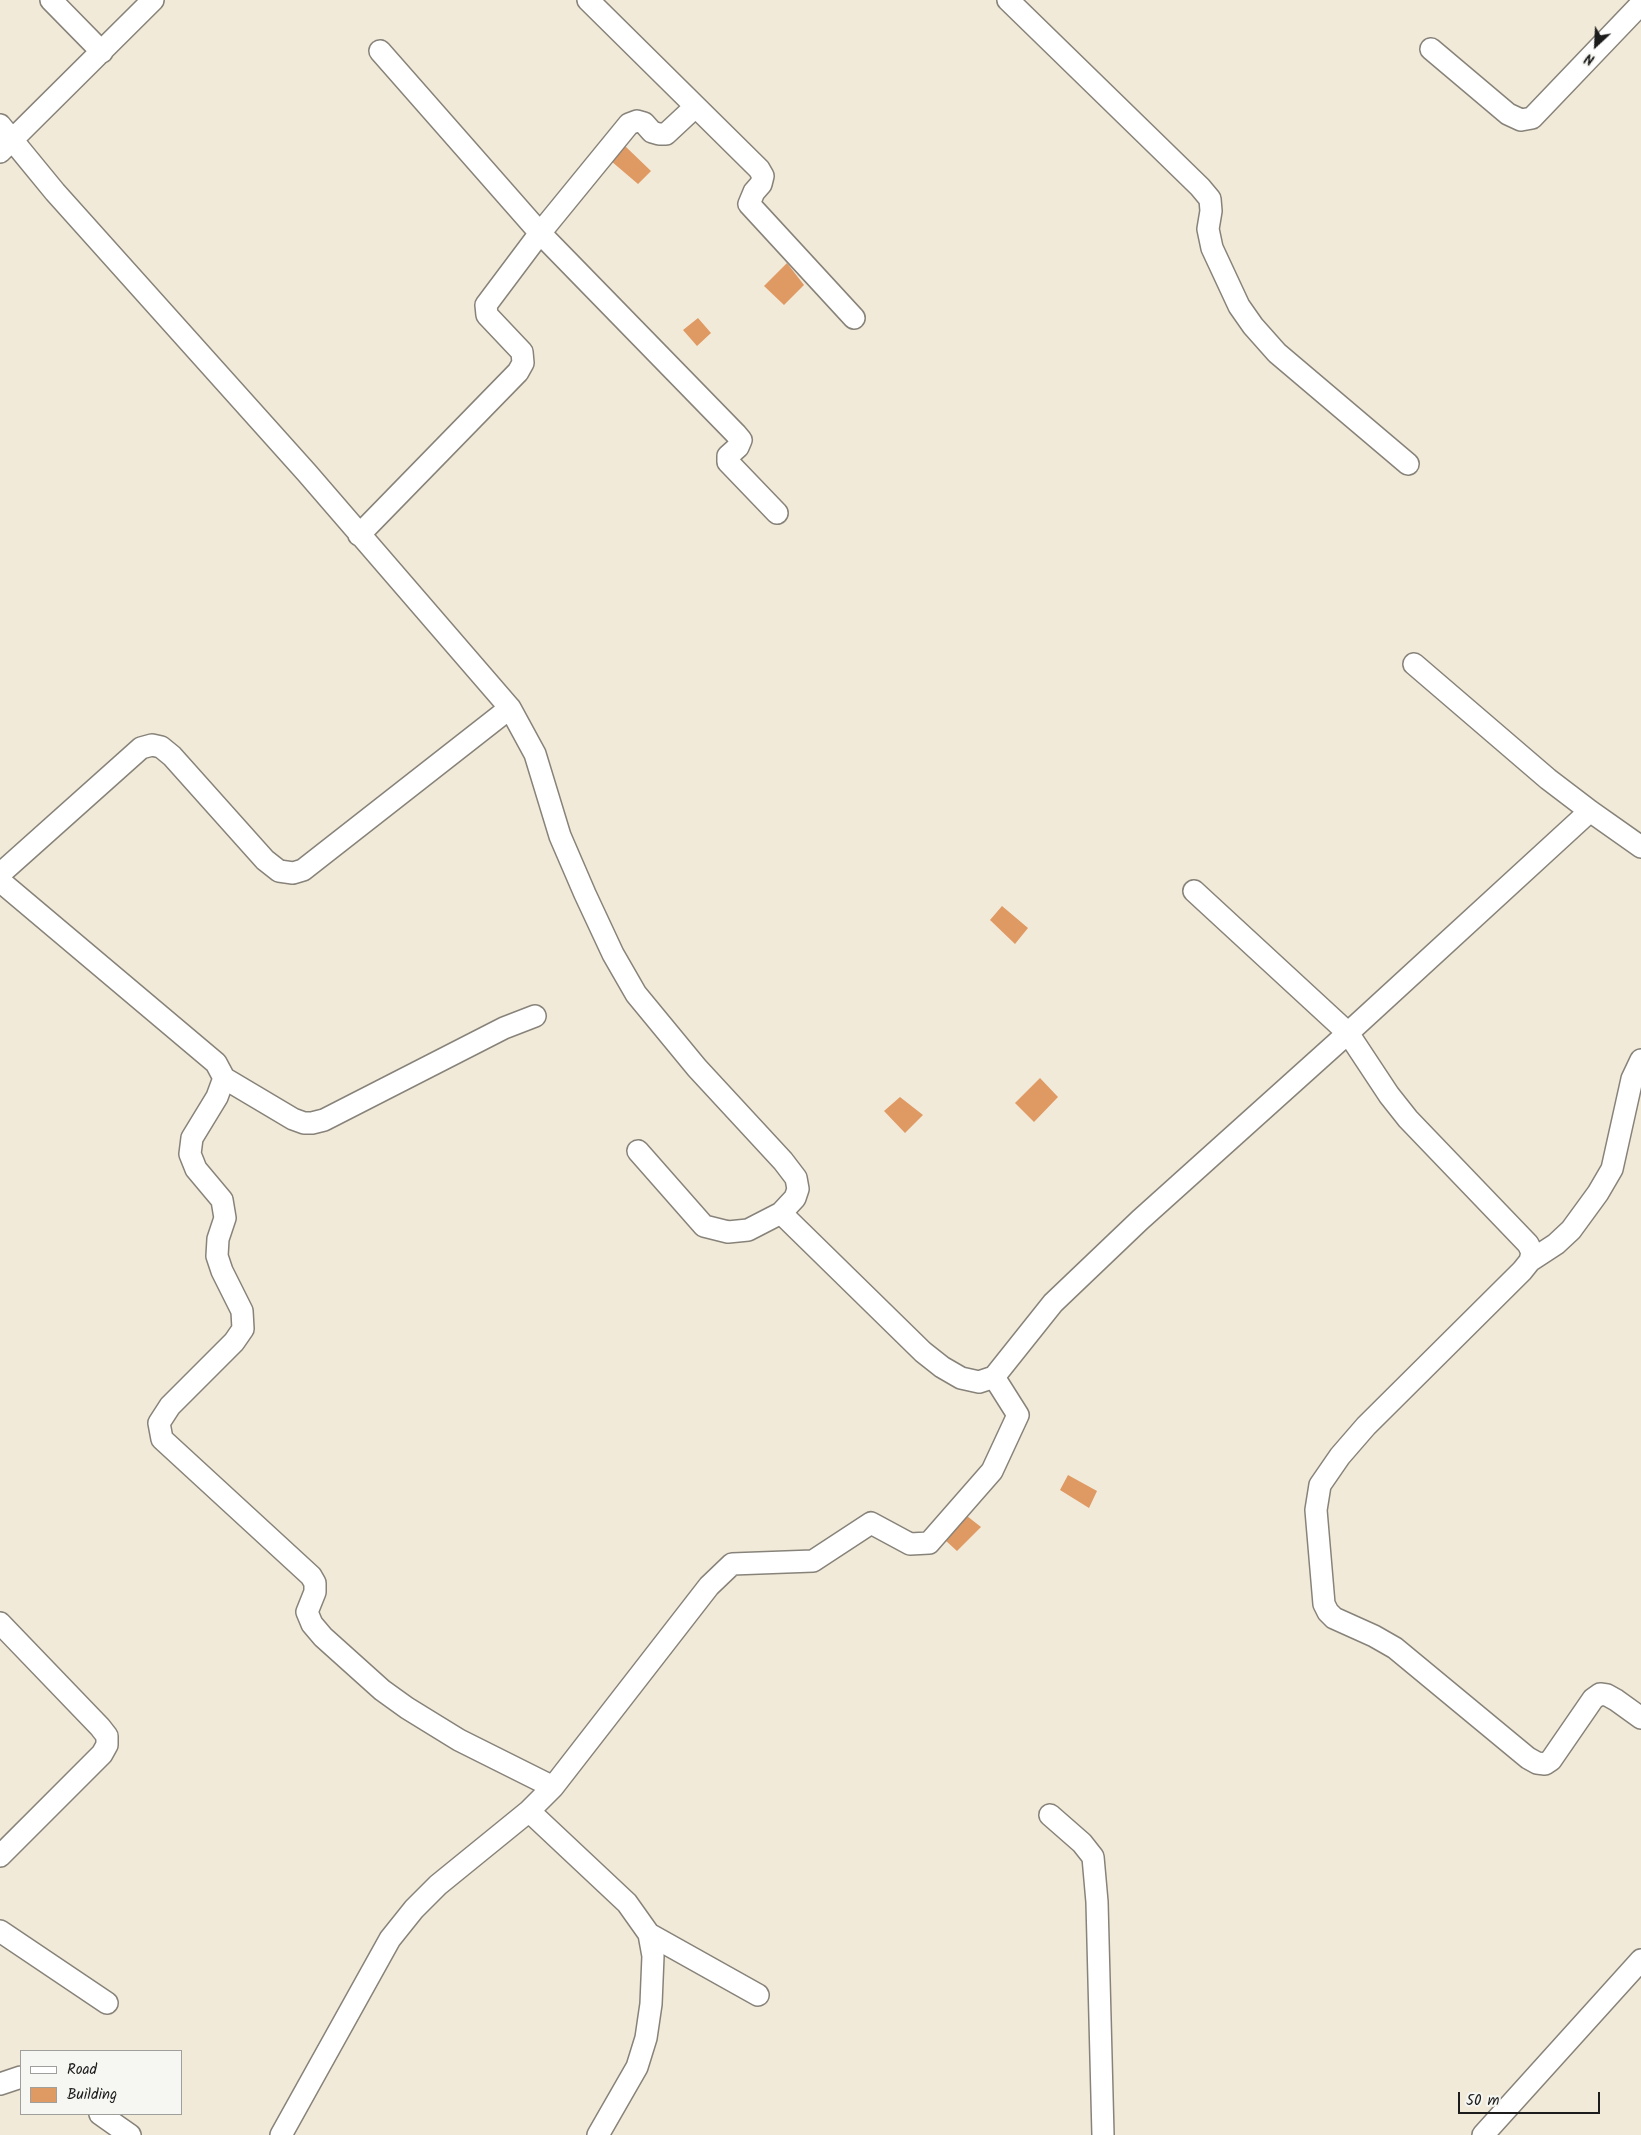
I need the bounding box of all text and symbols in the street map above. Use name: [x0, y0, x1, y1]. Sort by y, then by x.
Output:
north arrow: [1571, 20, 1621, 70]
text: N: [1581, 47, 1598, 70]
legend: [20, 2050, 182, 2115]
text: Road: [67, 2058, 97, 2082]
scale bar: [1461, 2082, 1604, 2114]
text: Building: [67, 2083, 117, 2107]
text: 50 m: [1466, 2089, 1500, 2113]

